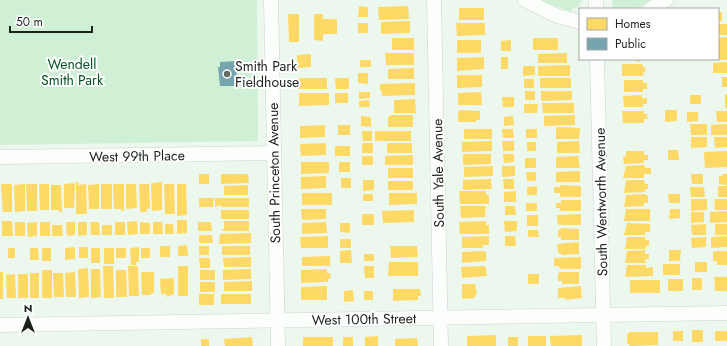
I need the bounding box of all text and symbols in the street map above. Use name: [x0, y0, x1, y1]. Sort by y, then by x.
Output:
scale bar: [10, 8, 92, 34]
legend: [579, 8, 719, 60]
text: 50 m: [16, 13, 43, 31]
text: Homes: [615, 15, 651, 33]
text: Public: [615, 35, 646, 53]
park label: Wendell Smith Park: [41, 54, 104, 90]
place label: Smith Park Fieldhouse: [235, 56, 299, 92]
marker: Smith Park Fieldhouse: [222, 69, 232, 79]
street label: South Princeton Avenue: [263, 102, 285, 244]
street label: South Yale Avenue: [427, 118, 449, 228]
street label: South Wentworth Avenue: [590, 128, 612, 276]
street label: West 99th Place: [89, 145, 185, 167]
north arrow: [8, 298, 48, 338]
text: N: [24, 300, 32, 316]
street label: West 100th Street: [312, 308, 417, 330]

